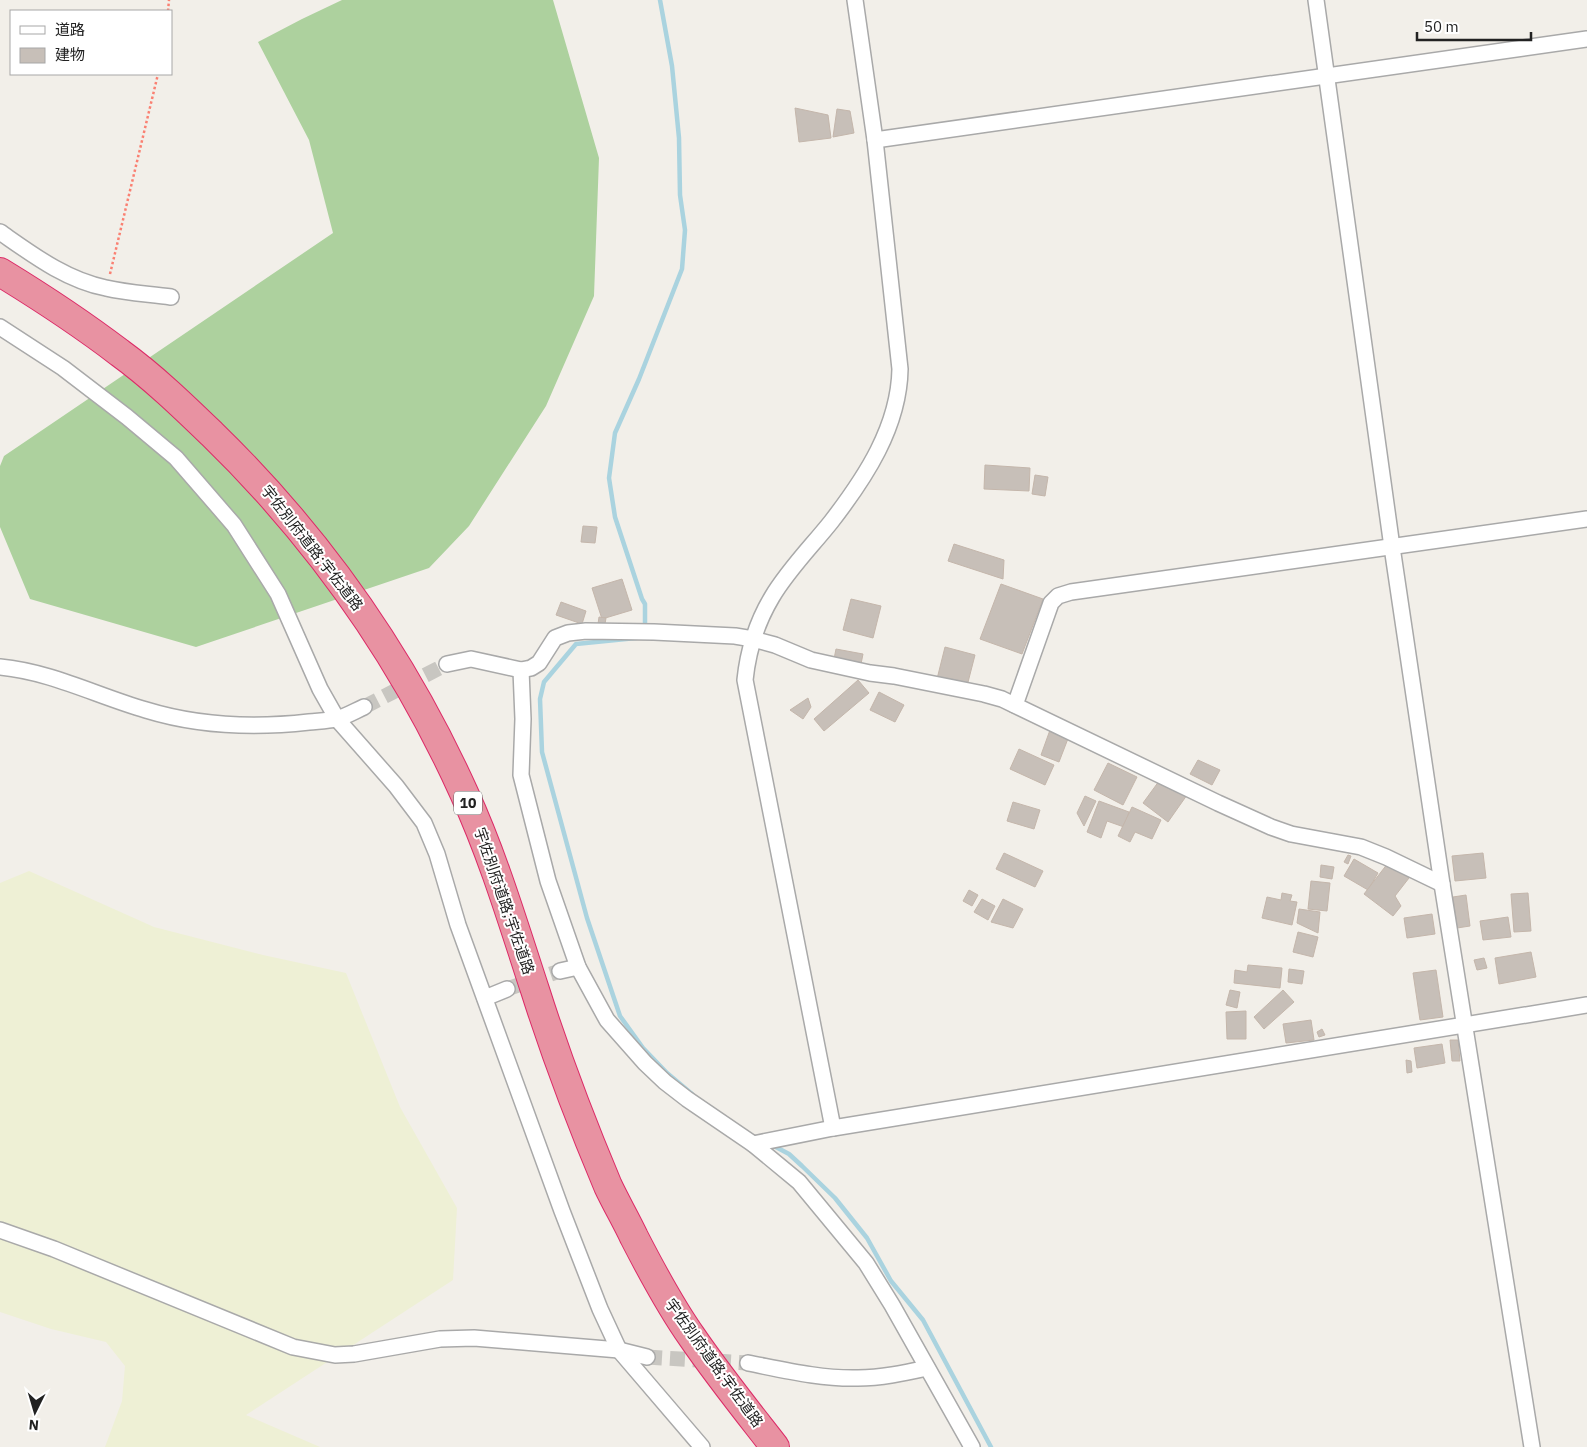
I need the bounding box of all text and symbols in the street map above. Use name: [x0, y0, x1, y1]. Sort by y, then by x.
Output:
legend: [10, 10, 172, 75]
scale bar: [1417, 10, 1531, 42]
text: 50 m: [1424, 17, 1459, 36]
text: 道路: [55, 20, 85, 39]
text: 建物: [55, 45, 85, 64]
street label: 宇佐別府道路;宇佐道路: [257, 481, 367, 614]
road number: 10: [454, 791, 482, 814]
street label: 宇佐別府道路;宇佐道路: [470, 825, 539, 977]
street label: 宇佐別府道路;宇佐道路: [661, 1295, 767, 1431]
north arrow: [10, 1387, 60, 1437]
text: N: [28, 1416, 40, 1434]

